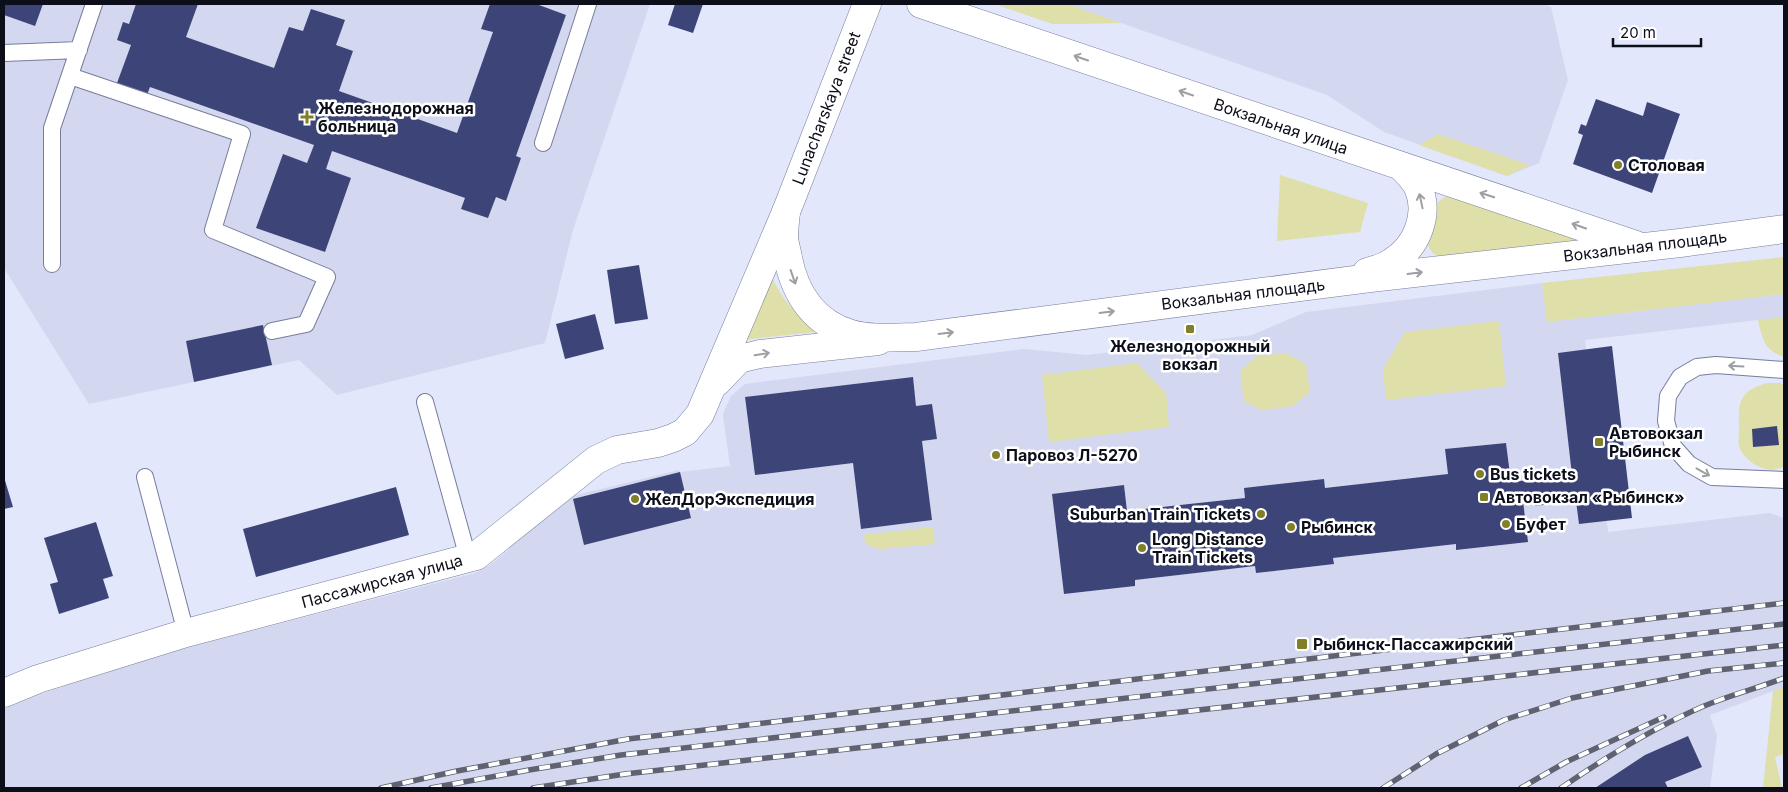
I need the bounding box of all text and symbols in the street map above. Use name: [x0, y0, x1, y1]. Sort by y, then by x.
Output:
scale bar: [1613, 15, 1700, 47]
text: 20 m: [1620, 23, 1656, 42]
street label: Lunacharskaya street: [788, 29, 864, 187]
one-way arrow: [1073, 53, 1089, 63]
one-way arrow: [1178, 88, 1194, 98]
street label: Вокзальная улица: [1211, 94, 1351, 158]
place label: Железнодорожная больница: [318, 98, 474, 136]
marker: Железнодорожная больница: [300, 110, 314, 124]
place label: Столовая: [1628, 155, 1705, 175]
marker: Столовая: [1612, 159, 1624, 171]
one-way arrow: [1479, 190, 1495, 199]
one-way arrow: [1416, 193, 1425, 209]
one-way arrow: [1571, 220, 1587, 230]
street label: Вокзальная площадь: [1562, 226, 1728, 266]
one-way arrow: [1407, 268, 1423, 278]
one-way arrow: [789, 269, 798, 284]
street label: Вокзальная площадь: [1160, 274, 1326, 314]
one-way arrow: [1099, 307, 1115, 317]
marker: Железнодорожный вокзал: [1184, 323, 1196, 335]
one-way arrow: [938, 328, 954, 338]
place label: Железнодорожный вокзал: [1110, 336, 1270, 374]
one-way arrow: [753, 349, 769, 359]
one-way arrow: [1728, 361, 1744, 370]
place label: Автовокзал Рыбинск: [1609, 423, 1703, 461]
marker: Автовокзал Рыбинск: [1593, 436, 1605, 448]
place label: Паровоз Л-5270: [1006, 445, 1138, 465]
marker: Паровоз Л-5270: [990, 449, 1002, 461]
place label: Bus tickets: [1490, 464, 1576, 484]
one-way arrow: [1696, 467, 1711, 477]
marker: Bus tickets: [1474, 468, 1486, 480]
place label: Автовокзал «Рыбинск»: [1494, 487, 1685, 507]
place label: ЖелДорЭкспедиция: [645, 489, 815, 509]
marker: Автовокзал «Рыбинск»: [1478, 491, 1490, 503]
marker: ЖелДорЭкспедиция: [629, 493, 641, 505]
place label: Suburban Train Tickets: [1069, 504, 1251, 524]
marker: Suburban Train Tickets: [1255, 508, 1267, 520]
place label: Буфет: [1516, 514, 1566, 534]
place label: Рыбинск: [1301, 517, 1373, 537]
marker: Буфет: [1500, 518, 1512, 530]
marker: Рыбинск: [1285, 521, 1297, 533]
place label: Long Distance Train Tickets: [1152, 529, 1264, 567]
marker: Long Distance Train Tickets: [1136, 542, 1148, 554]
street label: Пассажирская улица: [299, 550, 465, 612]
place label: Рыбинск-Пассажирский: [1313, 634, 1513, 654]
marker: Рыбинск-Пассажирский: [1295, 637, 1309, 651]

